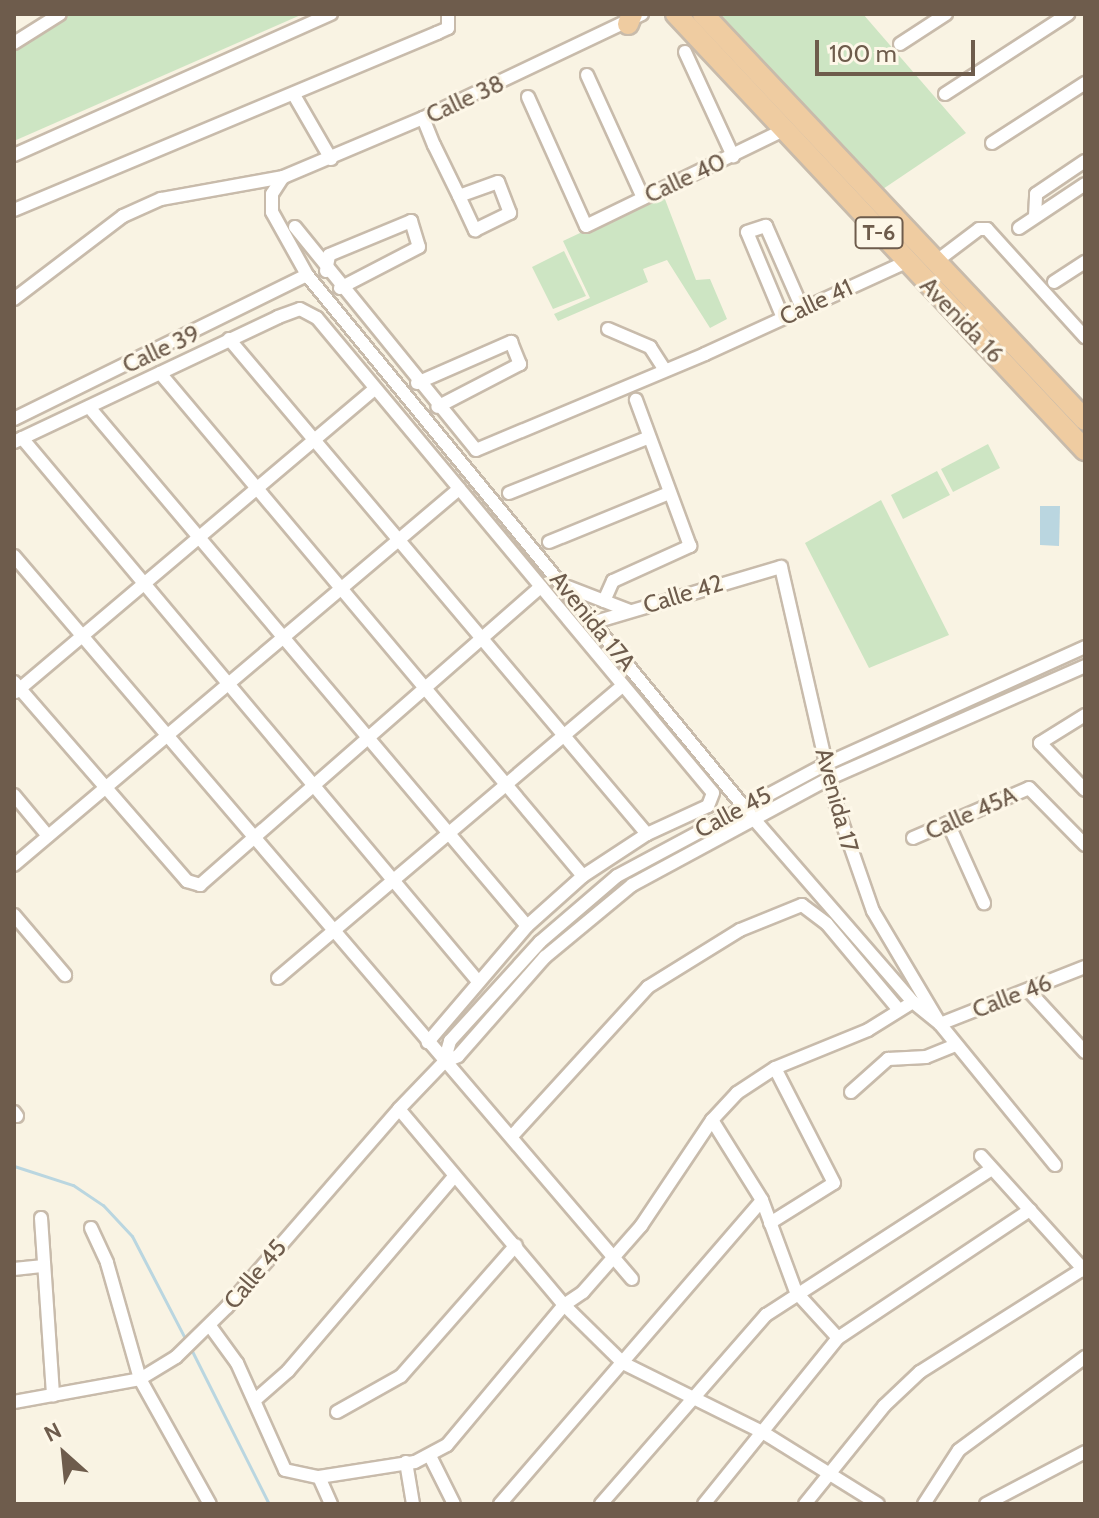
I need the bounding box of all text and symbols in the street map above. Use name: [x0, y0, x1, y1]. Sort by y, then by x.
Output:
scale bar: [819, 24, 979, 74]
text: 100 m: [829, 39, 897, 68]
street label: Calle 38: [421, 68, 509, 130]
street label: Calle 40: [640, 147, 730, 209]
road number: T-6: [853, 215, 905, 251]
street label: Avenida 16: [914, 271, 1010, 369]
street label: Calle 41: [775, 273, 857, 331]
street label: Calle 39: [118, 319, 204, 379]
street label: Avenida 17A: [544, 565, 642, 677]
street label: Calle 42: [640, 568, 726, 620]
street label: Avenida 17: [809, 745, 865, 855]
street label: Calle 45: [690, 780, 776, 844]
street label: Calle 45A: [921, 780, 1021, 846]
street label: Calle 46: [968, 968, 1056, 1024]
street label: Calle 45: [218, 1233, 292, 1315]
north arrow: [24, 1414, 104, 1494]
text: N: [40, 1417, 66, 1448]

